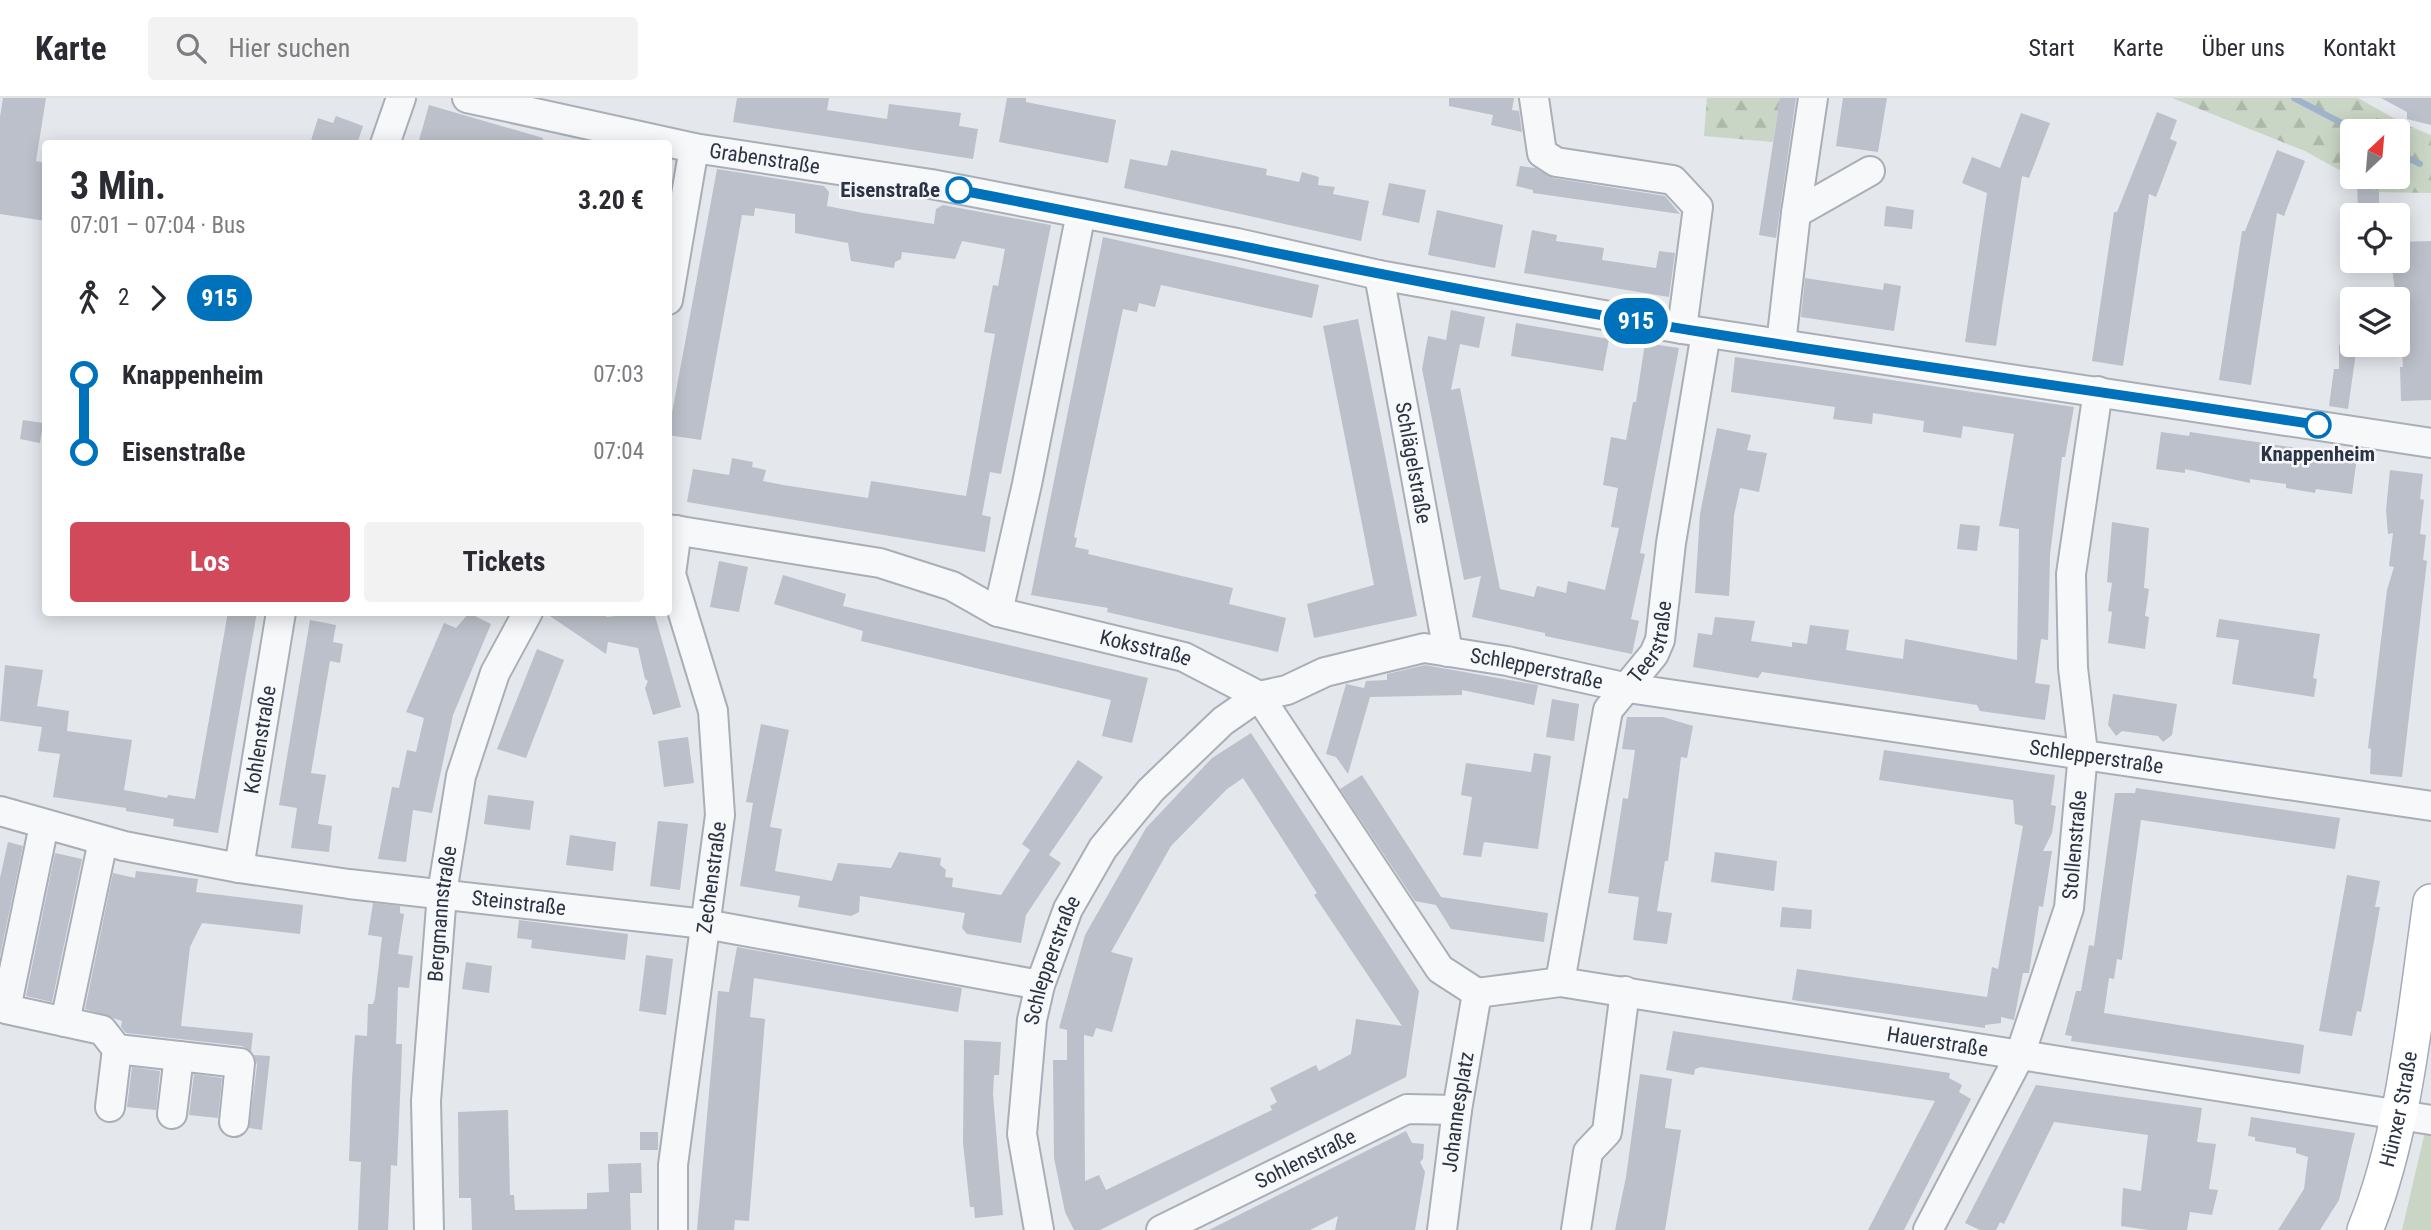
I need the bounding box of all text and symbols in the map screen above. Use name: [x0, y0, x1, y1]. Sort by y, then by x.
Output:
search box: [148, 17, 638, 80]
text: Karte: [35, 29, 106, 68]
icon: search: [172, 29, 210, 67]
text: Hier suchen: [228, 33, 350, 63]
text: Start: [2029, 34, 2075, 62]
text: Karte: [2113, 34, 2163, 62]
text: Über uns: [2201, 34, 2285, 62]
text: Kontakt: [2323, 34, 2396, 62]
north arrow: [2340, 119, 2410, 189]
map controls: [2340, 119, 2410, 357]
street label: Grabenstraße: [708, 139, 822, 179]
text: 3 Min.: [70, 164, 166, 208]
marker: Eisenstraße: [946, 177, 972, 203]
place label: Eisenstraße: [840, 178, 940, 202]
text: 3.20 €: [578, 185, 644, 215]
button: locate: [2340, 203, 2410, 273]
text: 07:01 – 07:04 · Bus: [70, 212, 246, 239]
icon: walk: [70, 279, 108, 317]
icon: forward: [139, 279, 177, 317]
text: 2: [118, 284, 129, 311]
text: 915: [201, 284, 238, 312]
button: layers: [2340, 287, 2410, 357]
line badge: 915: [1596, 298, 1676, 344]
text: 915: [1618, 307, 1654, 335]
text: Knappenheim: [122, 360, 263, 390]
text: 07:03: [593, 361, 644, 388]
street label: Schlägelstraße: [1390, 400, 1436, 526]
marker: Knappenheim: [2305, 412, 2331, 438]
text: Eisenstraße: [122, 437, 246, 467]
text: 07:04: [593, 438, 644, 465]
place label: Knappenheim: [2261, 442, 2375, 466]
button: Los: [70, 522, 350, 602]
button: Tickets: [364, 522, 644, 602]
street label: Teerstraße: [1623, 599, 1676, 688]
street label: Koksstraße: [1097, 625, 1196, 671]
street label: Schlepperstraße: [1469, 643, 1605, 694]
street label: Kohlenstraße: [239, 684, 281, 796]
street label: Schlepperstraße: [2028, 735, 2165, 779]
street label: Stollenstraße: [2058, 789, 2092, 901]
street label: Zechenstraße: [692, 820, 731, 935]
street label: Bergmannstraße: [423, 844, 462, 983]
street label: Steinstraße: [470, 886, 567, 920]
street label: Schlepperstraße: [1019, 891, 1085, 1027]
street label: Hauerstraße: [1885, 1022, 1990, 1062]
street label: Hünxer Straße: [2375, 1049, 2422, 1169]
street label: Johannesplatz: [1437, 1050, 1479, 1174]
street label: Sohlenstraße: [1251, 1124, 1360, 1194]

